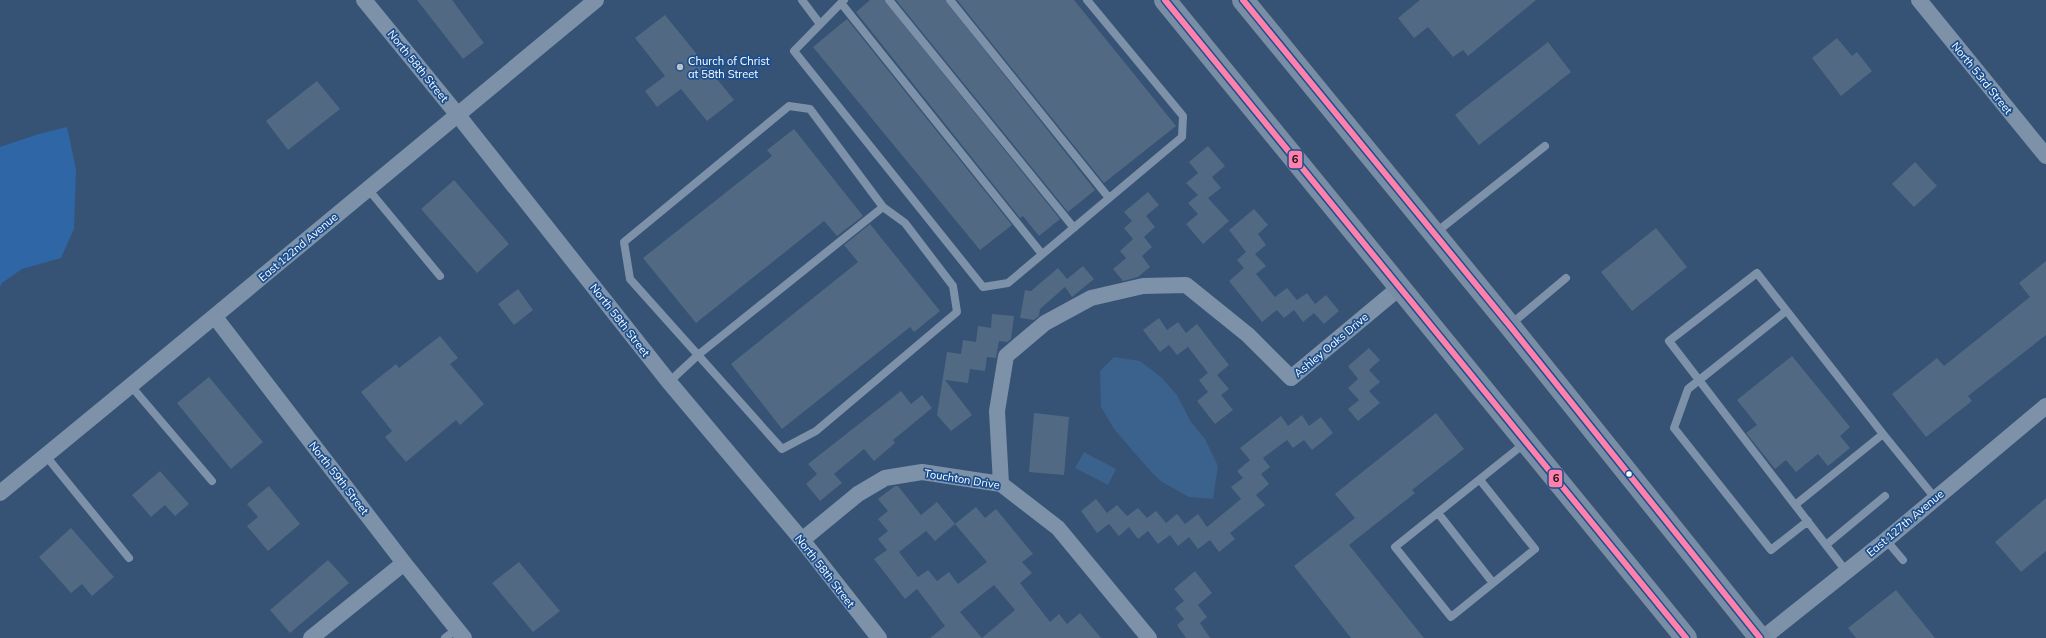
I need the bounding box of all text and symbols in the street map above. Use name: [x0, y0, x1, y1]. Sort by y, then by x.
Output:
street label: North 58th Street: [385, 27, 451, 105]
street label: North 53rd Street: [1949, 39, 2016, 117]
place label: Church of Christ at 58th Street: [688, 54, 770, 81]
marker: Church of Christ at 58th Street: [675, 62, 685, 72]
line badge: 6: [1288, 150, 1303, 169]
text: 6: [1292, 152, 1299, 166]
street label: East 122nd Avenue: [256, 210, 340, 284]
street label: North 58th Street: [587, 281, 653, 359]
street label: Ashley Oaks Drive: [1291, 310, 1371, 380]
street label: North 59th Street: [306, 439, 372, 517]
street label: Touchton Drive: [923, 466, 1001, 492]
line badge: 6: [1548, 469, 1563, 488]
unlabelled marker: [1624, 469, 1634, 479]
text: 6: [1553, 471, 1560, 485]
street label: East 127th Avenue: [1864, 487, 1946, 559]
street label: North 58th Street: [792, 532, 858, 610]

